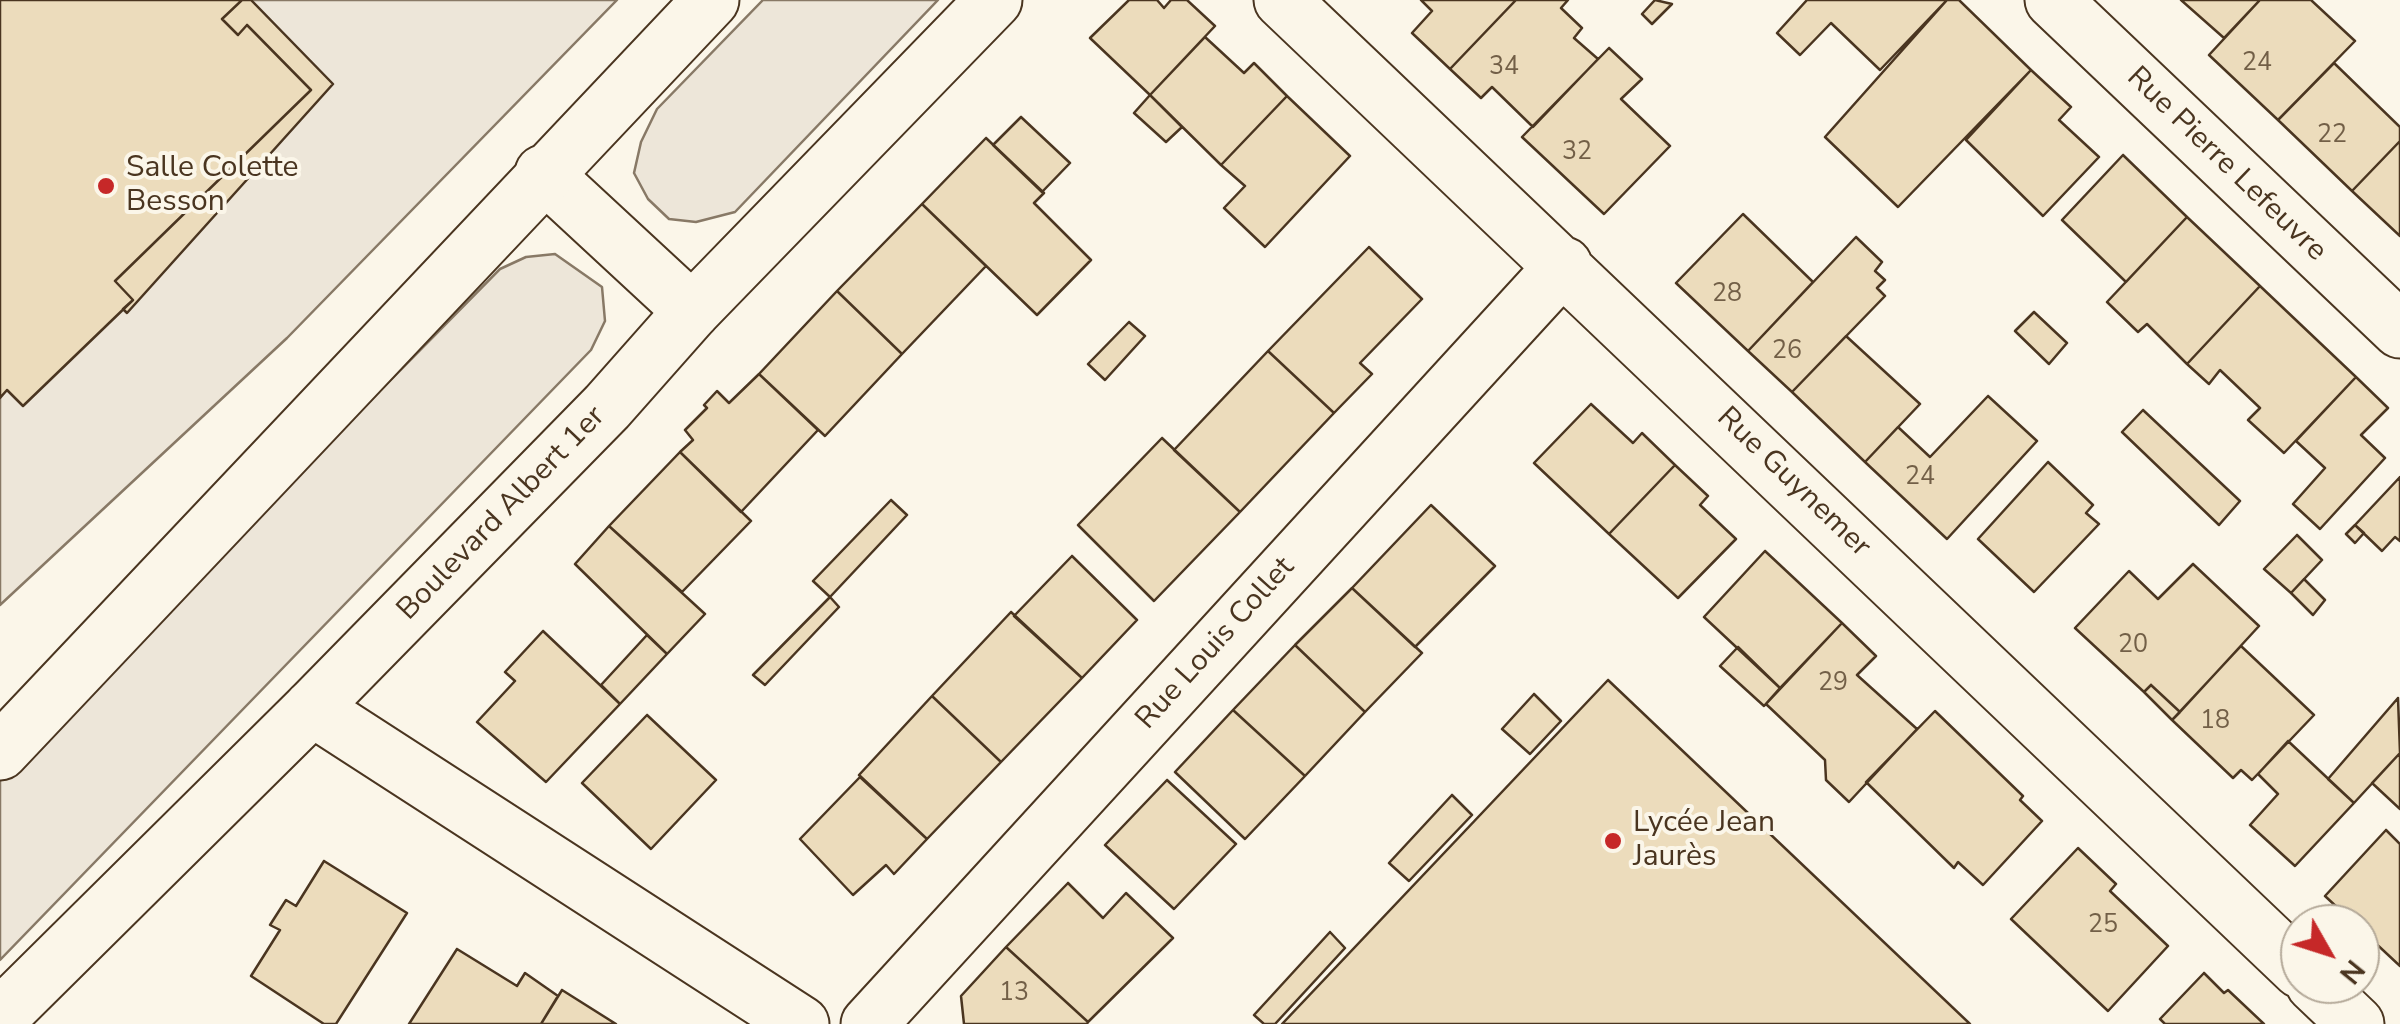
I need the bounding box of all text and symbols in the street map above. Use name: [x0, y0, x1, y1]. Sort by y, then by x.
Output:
house number: 24: [2242, 49, 2272, 79]
house number: 34: [1489, 53, 1519, 83]
street label: Rue Pierre Lefeuvre: [2119, 60, 2333, 270]
house number: 22: [2317, 121, 2347, 151]
house number: 32: [1562, 138, 1592, 168]
place label: Salle Colette Besson: [126, 151, 299, 222]
marker: Salle Colette Besson: [95, 175, 117, 197]
house number: 28: [1712, 280, 1742, 310]
house number: 26: [1772, 337, 1802, 367]
street label: Boulevard Albert 1er: [391, 399, 613, 629]
street label: Rue Guynemer: [1709, 401, 1877, 565]
house number: 24: [1905, 463, 1935, 493]
street label: Rue Louis Collet: [1129, 551, 1303, 737]
house number: 20: [2118, 631, 2148, 661]
house number: 29: [1818, 669, 1848, 699]
house number: 18: [2200, 707, 2230, 737]
place label: Lycée Jean Jaurès: [1633, 806, 1775, 876]
marker: Lycée Jean Jaurès: [1602, 830, 1624, 852]
north arrow: [2280, 904, 2380, 1004]
house number: 25: [2088, 911, 2118, 941]
text: N: [2330, 952, 2373, 992]
house number: 13: [999, 979, 1029, 1009]

